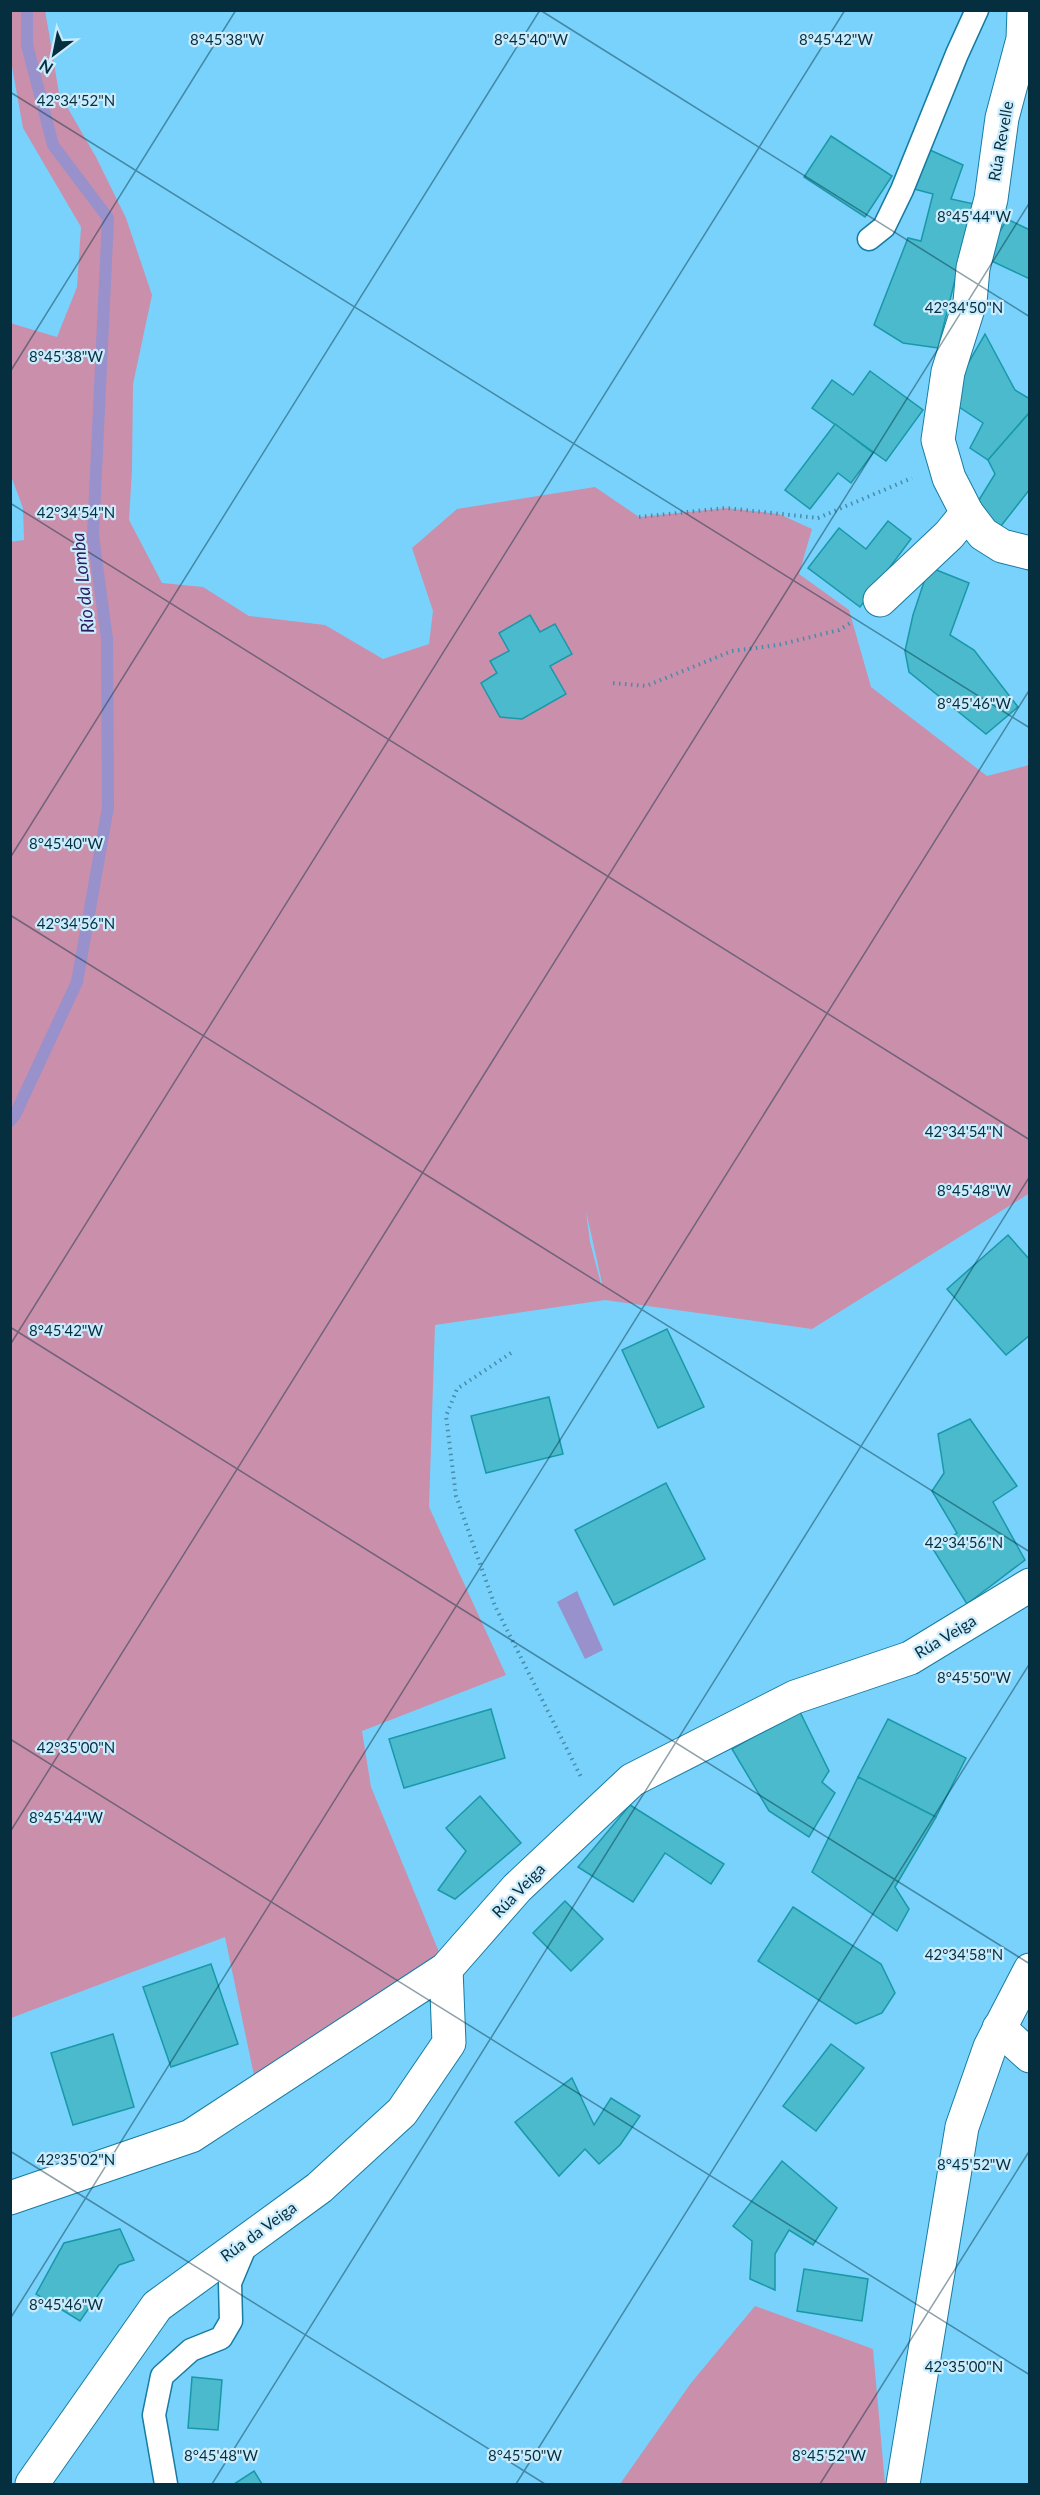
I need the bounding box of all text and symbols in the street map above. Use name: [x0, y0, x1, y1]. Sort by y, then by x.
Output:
north arrow: [24, 24, 84, 84]
text: 8°45'38"W: [190, 30, 264, 48]
text: 8°45'40"W: [494, 30, 568, 48]
text: 8°45'42"W: [799, 30, 873, 48]
text: N: [36, 56, 56, 78]
text: 42°34'52"N: [37, 91, 115, 109]
street label: Rúa Revelle: [984, 100, 1016, 182]
text: 8°45'44"W: [937, 207, 1011, 225]
text: 42°34'50"N: [925, 298, 1003, 316]
text: 8°45'38"W: [29, 347, 103, 365]
text: 42°34'54"N: [37, 503, 115, 521]
water label: Río da Lomba: [66, 532, 98, 634]
text: 8°45'46"W: [937, 694, 1011, 712]
text: 8°45'40"W: [29, 834, 103, 852]
text: 42°34'56"N: [37, 914, 115, 932]
text: 42°34'54"N: [925, 1122, 1003, 1140]
text: 8°45'48"W: [937, 1181, 1011, 1199]
text: 8°45'42"W: [29, 1321, 103, 1339]
text: 42°34'56"N: [925, 1533, 1003, 1551]
street label: Rúa Veiga: [911, 1610, 979, 1662]
text: 8°45'50"W: [937, 1668, 1011, 1686]
text: 42°35'00"N: [37, 1738, 115, 1756]
text: 8°45'44"W: [29, 1808, 103, 1826]
street label: Rúa Veiga: [487, 1859, 549, 1921]
text: 42°34'58"N: [925, 1945, 1003, 1963]
text: 42°35'02"N: [37, 2150, 115, 2168]
text: 8°45'52"W: [937, 2155, 1011, 2173]
street label: Rúa da Veiga: [216, 2197, 300, 2265]
text: 8°45'46"W: [29, 2295, 103, 2313]
text: 42°35'00"N: [925, 2357, 1003, 2375]
text: 8°45'48"W: [184, 2446, 258, 2464]
text: 8°45'50"W: [488, 2446, 562, 2464]
text: 8°45'52"W: [792, 2446, 866, 2464]

